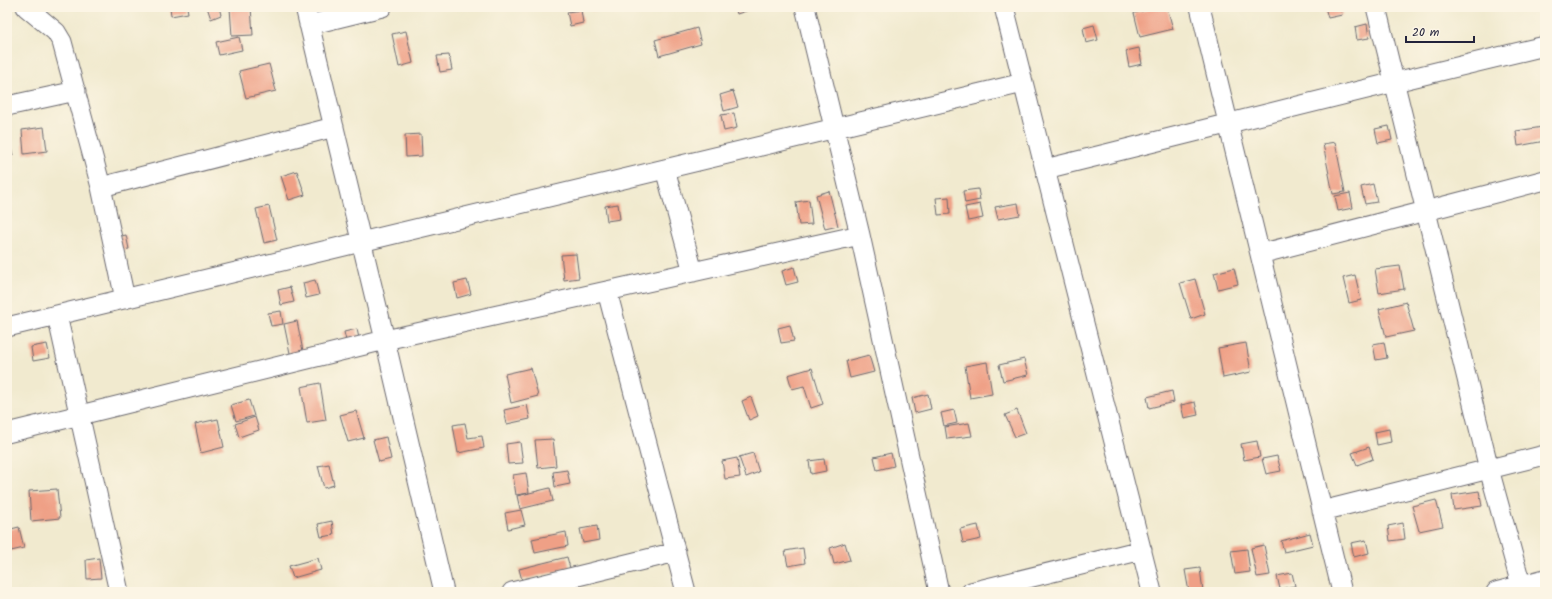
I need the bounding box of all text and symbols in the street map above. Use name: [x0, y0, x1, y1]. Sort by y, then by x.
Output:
scale bar: [1406, 18, 1474, 44]
text: 20 m: [1412, 23, 1440, 42]

